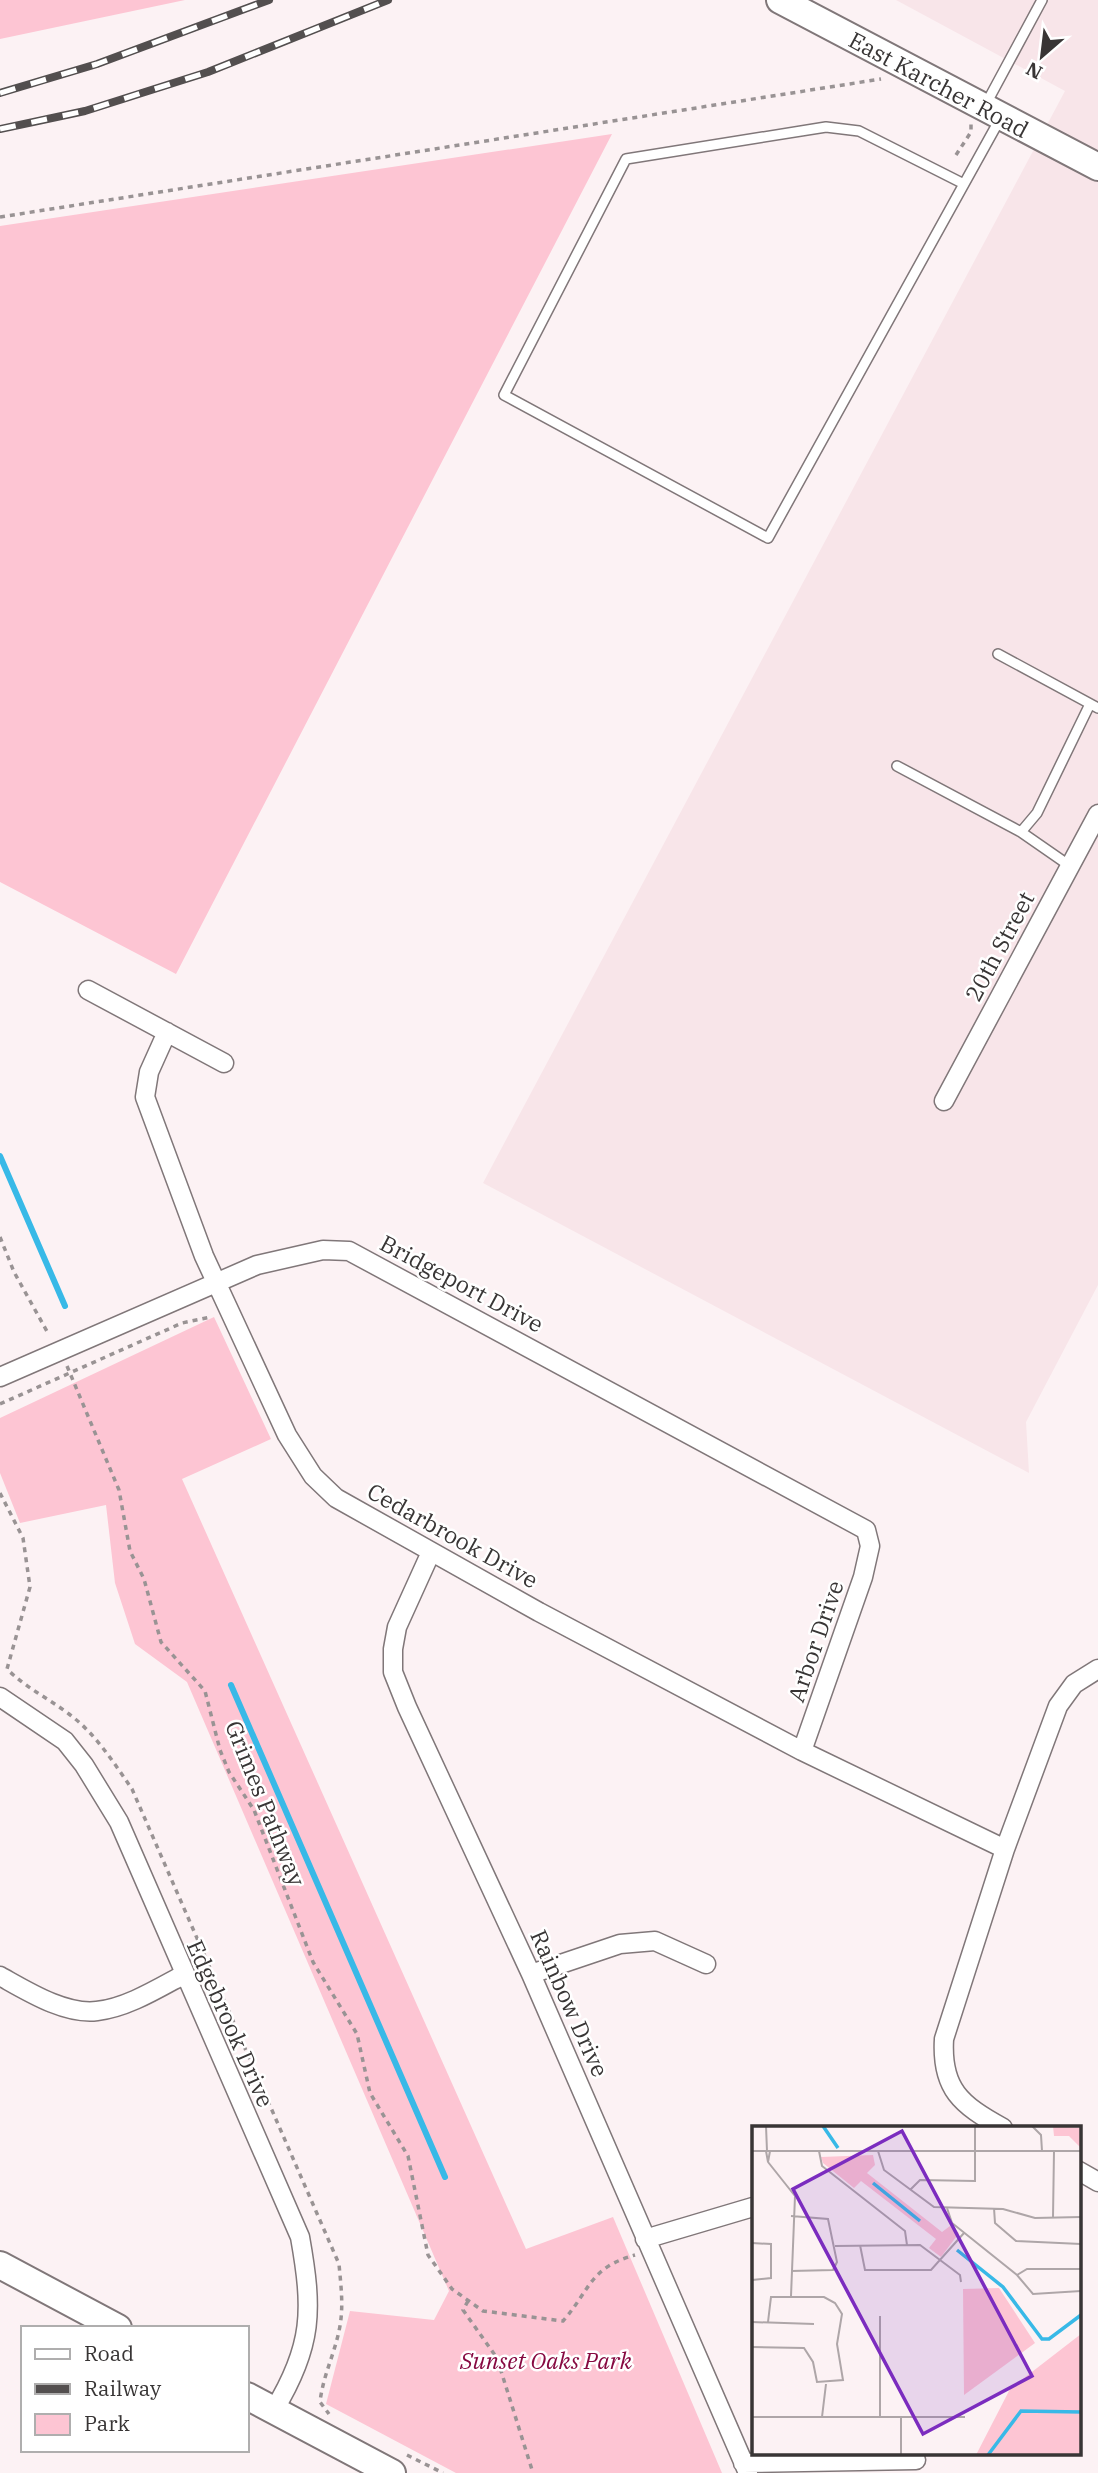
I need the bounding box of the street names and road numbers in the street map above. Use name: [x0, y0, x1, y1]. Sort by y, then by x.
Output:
street label: East Karcher Road: [844, 24, 1034, 144]
street label: 20th Street: [958, 886, 1040, 1006]
street label: Bridgeport Drive: [375, 1227, 549, 1339]
street label: Cedarbrook Drive: [362, 1476, 544, 1594]
street label: Arbor Drive: [780, 1576, 850, 1706]
street label: Grimes Pathway: [219, 1716, 313, 1891]
street label: Rainbow Drive: [524, 1925, 616, 2081]
street label: Edgebrook Drive: [181, 1935, 281, 2111]

